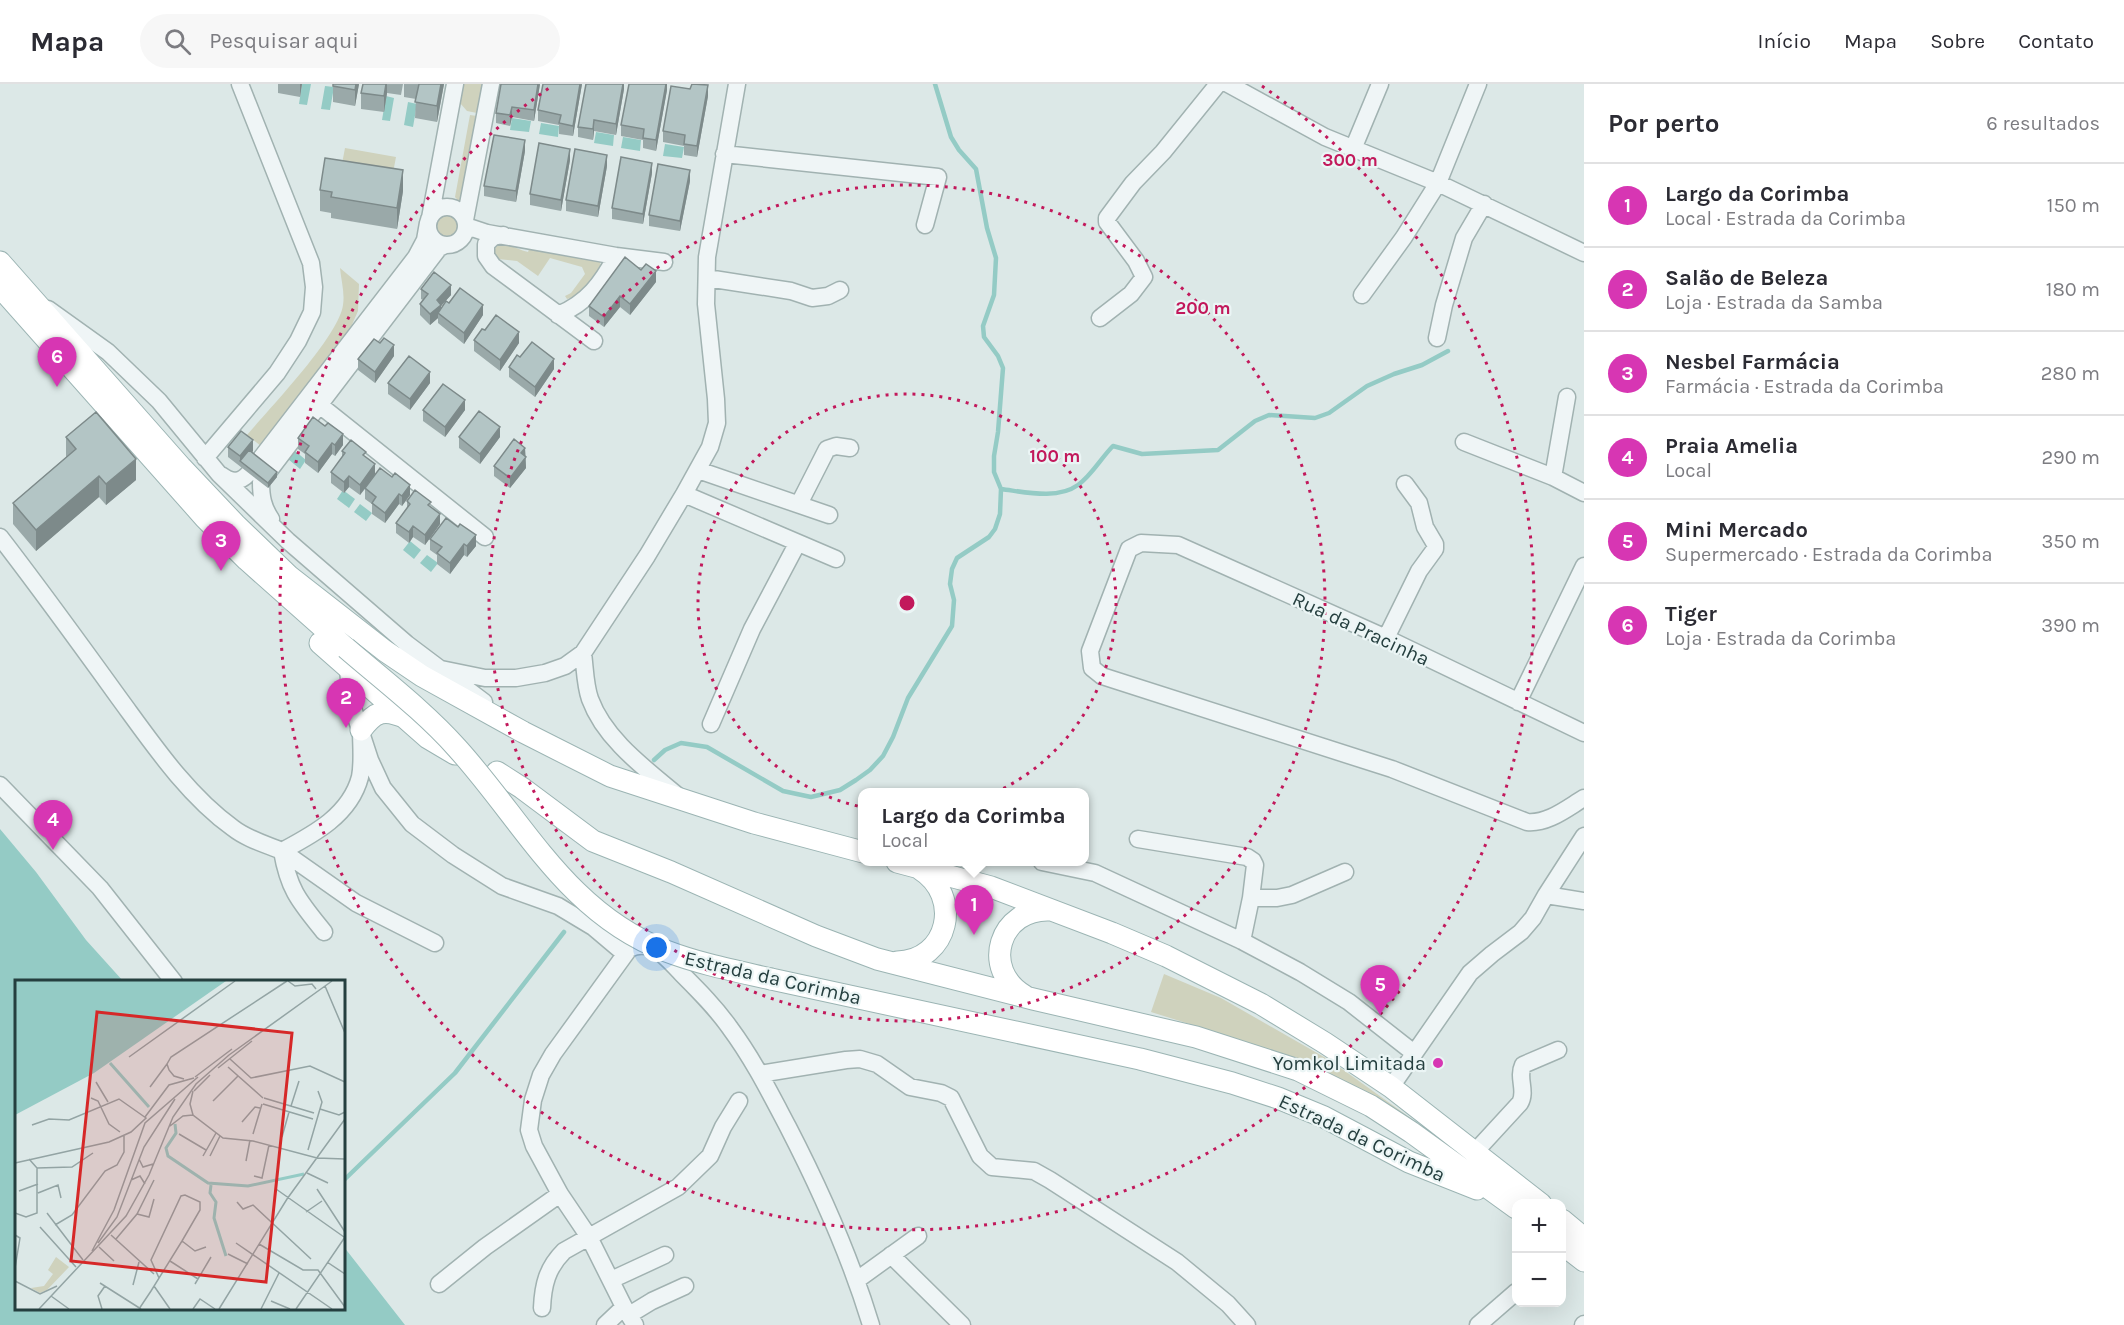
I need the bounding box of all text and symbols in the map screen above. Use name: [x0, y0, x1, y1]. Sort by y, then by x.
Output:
search box: [140, 14, 560, 68]
text: Mapa: [30, 25, 104, 58]
icon: search: [161, 25, 194, 58]
text: Pesquisar aqui: [209, 28, 359, 54]
text: Início: [1758, 29, 1811, 53]
text: Mapa: [1844, 29, 1897, 53]
text: Sobre: [1930, 29, 1985, 53]
text: Contato: [2018, 29, 2094, 53]
text: Por perto: [1608, 108, 1719, 139]
text: 6 resultados: [1986, 112, 2100, 135]
text: 300 m: [1322, 149, 1378, 171]
text: Largo da Corimba: [1665, 181, 1849, 207]
text: 1: [1624, 194, 1631, 217]
text: 150 m: [2047, 194, 2100, 217]
text: Local · Estrada da Corimba: [1665, 207, 1906, 230]
text: Salão de Beleza: [1665, 265, 1828, 291]
text: 2: [1621, 278, 1634, 301]
text: 180 m: [2046, 278, 2100, 301]
text: Loja · Estrada da Samba: [1665, 291, 1883, 314]
text: 200 m: [1175, 297, 1231, 319]
pin: 6: [38, 338, 76, 387]
text: Nesbel Farmácia: [1665, 349, 1840, 375]
text: 3: [1621, 362, 1634, 385]
text: 280 m: [2041, 362, 2100, 385]
text: Farmácia · Estrada da Corimba: [1665, 375, 1944, 398]
text: Praia Amelia: [1665, 433, 1798, 459]
text: 100 m: [1030, 445, 1080, 467]
text: 4: [1622, 446, 1633, 469]
text: 290 m: [2041, 446, 2100, 469]
text: Local: [1665, 459, 1712, 482]
text: Mini Mercado: [1665, 517, 1808, 543]
pin: 3: [202, 522, 240, 571]
text: 5: [1622, 530, 1633, 553]
text: 350 m: [2042, 530, 2100, 553]
text: Supermercado · Estrada da Corimba: [1665, 543, 1992, 566]
street label: Rua da Pracinha: [1289, 587, 1433, 671]
centre of rings: [897, 593, 917, 613]
text: Tiger: [1665, 601, 1717, 627]
text: 6: [1621, 614, 1634, 637]
text: 390 m: [2041, 614, 2100, 637]
text: Loja · Estrada da Corimba: [1665, 627, 1896, 650]
pin: 2: [326, 678, 366, 728]
popup: [858, 788, 1089, 866]
pin: 4: [34, 800, 72, 850]
text: Largo da Corimba: [881, 803, 1066, 829]
text: Local: [881, 829, 928, 852]
pin: 1: [954, 886, 994, 935]
your location: [642, 933, 671, 962]
street label: Estrada da Corimba: [682, 946, 864, 1010]
pin: 5: [1360, 966, 1400, 1015]
inset map: [15, 980, 345, 1310]
place label: Yomkol Limitada: [1273, 1052, 1426, 1075]
marker: Yomkol Limitada: [1431, 1056, 1445, 1070]
street label: Estrada da Corimba: [1275, 1089, 1449, 1187]
map controls: [1512, 1199, 1566, 1307]
button: +: [1512, 1199, 1566, 1253]
button: −: [1512, 1253, 1566, 1307]

